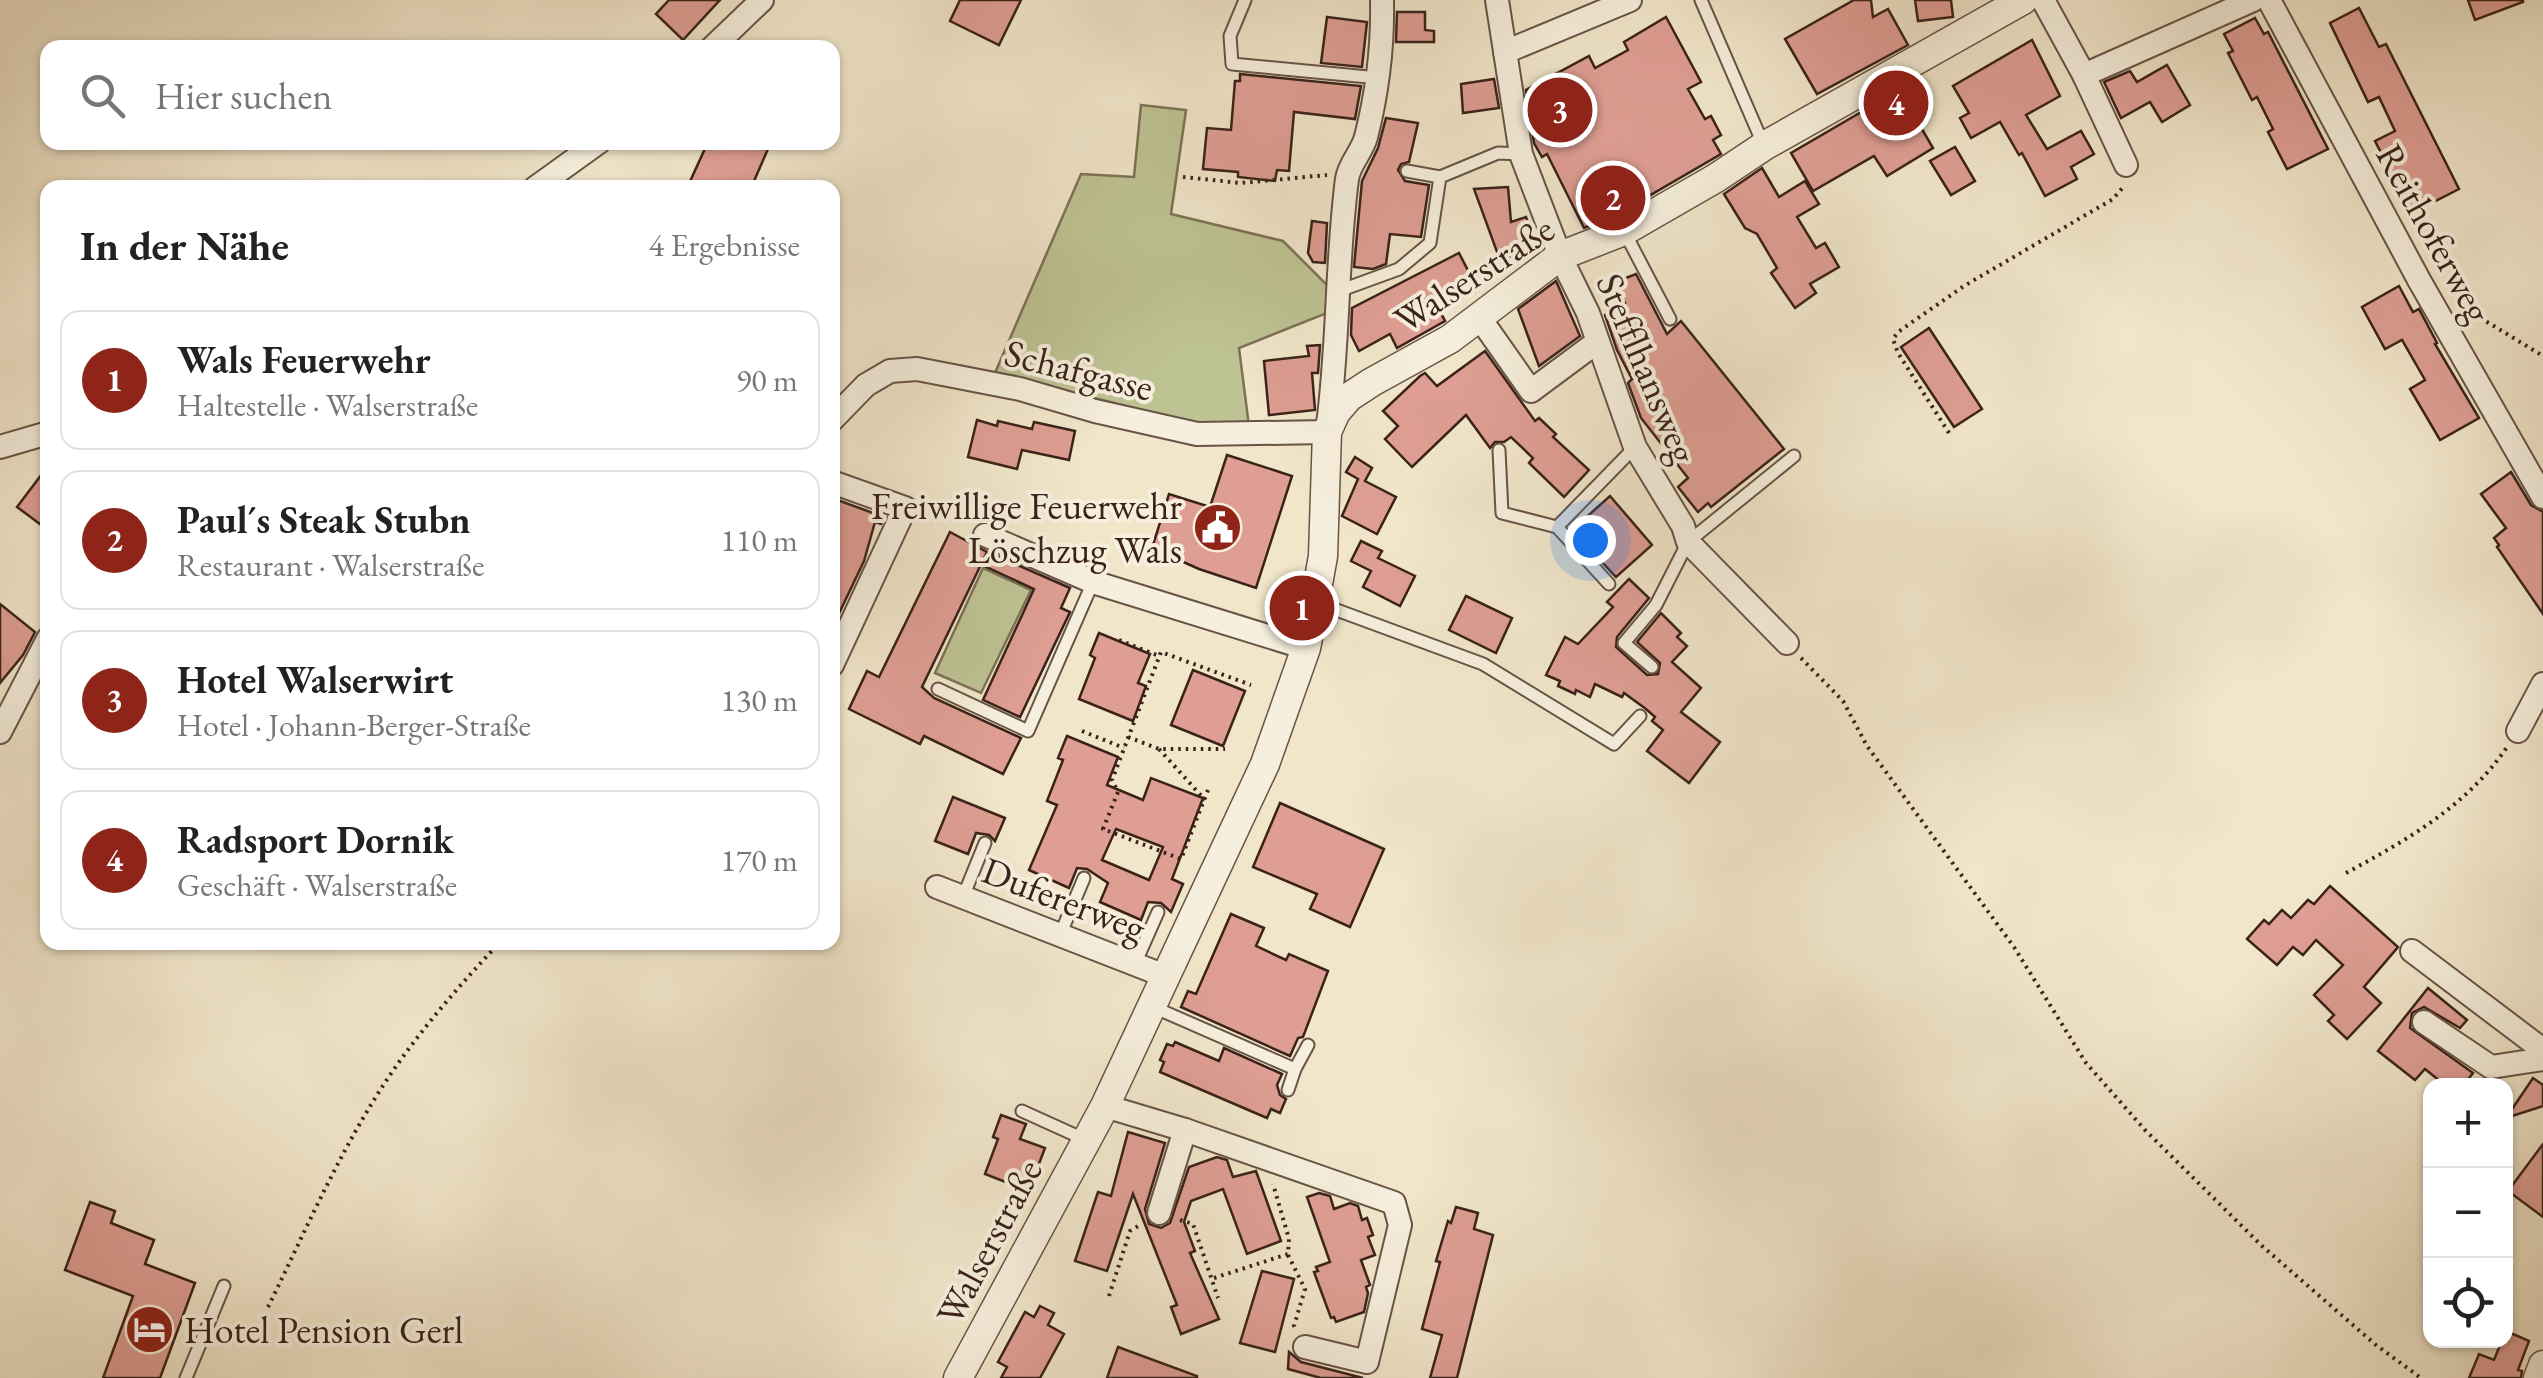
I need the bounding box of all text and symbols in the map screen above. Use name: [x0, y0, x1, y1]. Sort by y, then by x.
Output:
search box: [40, 40, 840, 150]
pin: 4: [1864, 66, 1928, 140]
icon: search: [75, 68, 130, 123]
text: Hier suchen: [155, 71, 332, 120]
pin: 3: [1528, 72, 1592, 148]
street label: Reithoferweg: [2365, 135, 2504, 331]
pin: 2: [1580, 160, 1646, 236]
street label: Walserstraße: [1384, 204, 1563, 343]
text: In der Nähe: [80, 218, 289, 273]
text: 4 Ergebnisse: [649, 224, 800, 266]
street label: Stefflhansweg: [1586, 266, 1710, 470]
street label: Schafgasse: [1000, 327, 1158, 412]
text: Wals Feuerwehr: [177, 335, 431, 384]
text: 1: [106, 359, 123, 401]
text: 90 m: [736, 359, 798, 401]
text: Haltestelle · Walserstraße: [177, 384, 478, 426]
place label: Freiwillige Feuerwehr Löschzug Wals: [871, 481, 1182, 574]
text: Paul´s Steak Stubn: [177, 495, 471, 544]
public building icon: Freiwillige Feuerwehr Löschzug Wals: [1191, 502, 1243, 554]
your location: [1565, 515, 1616, 566]
text: 2: [106, 519, 123, 561]
text: 110 m: [721, 519, 798, 561]
text: Restaurant · Walserstraße: [177, 544, 484, 586]
pin: 1: [1270, 570, 1334, 646]
text: Hotel Walserwirt: [177, 655, 453, 704]
text: 3: [106, 679, 123, 721]
text: 130 m: [721, 679, 798, 721]
text: Hotel · Johann-Berger-Straße: [177, 704, 531, 746]
text: Radsport Dornik: [177, 815, 454, 864]
text: 4: [106, 839, 123, 881]
text: 170 m: [721, 839, 798, 881]
street label: Dufererweg: [975, 845, 1153, 952]
text: Geschäft · Walserstraße: [177, 864, 457, 906]
map controls: [2423, 1078, 2513, 1348]
button: +: [2423, 1078, 2513, 1168]
street label: Walserstraße: [924, 1150, 1053, 1333]
button: −: [2423, 1168, 2513, 1258]
button: locate: [2423, 1258, 2513, 1348]
hotel icon: Hotel Pension Gerl: [123, 1304, 175, 1356]
place label: Hotel Pension Gerl: [184, 1305, 463, 1354]

